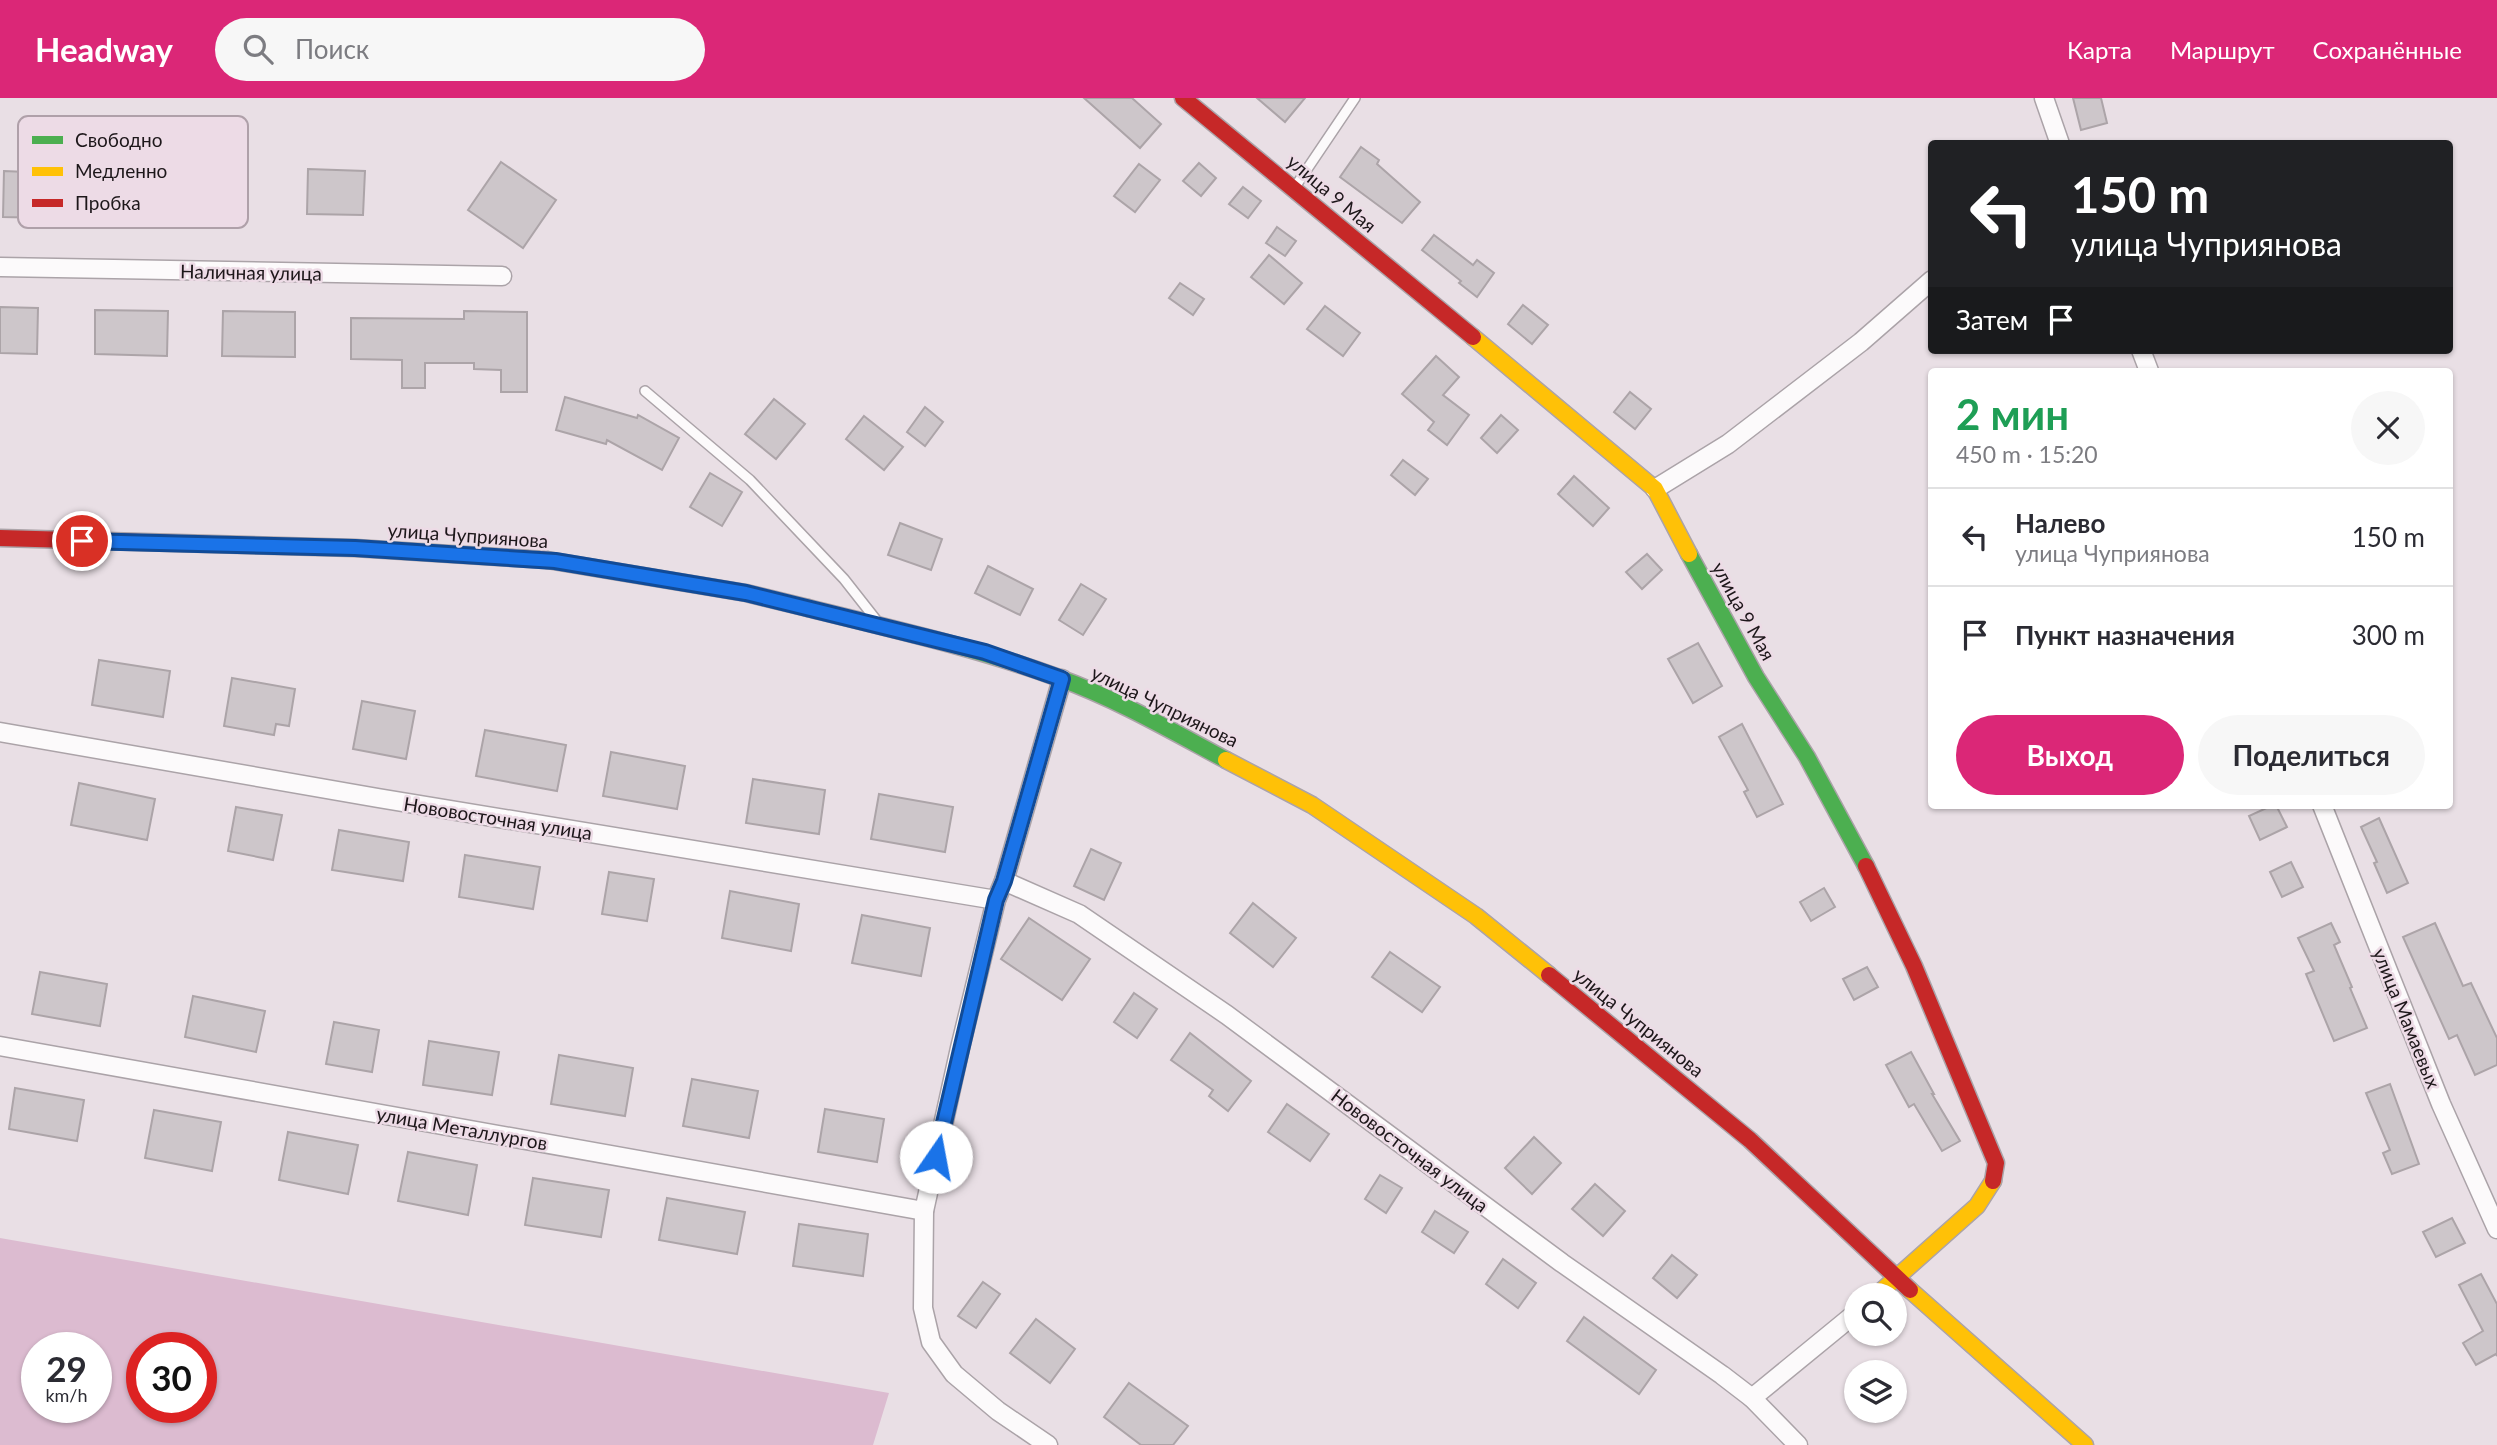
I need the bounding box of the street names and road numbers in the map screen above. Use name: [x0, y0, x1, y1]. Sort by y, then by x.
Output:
street label: улица 9 Мая: [1283, 149, 1381, 237]
street label: Наличная улица: [180, 259, 322, 285]
street label: улица Чуприянова: [387, 518, 549, 552]
street label: улица 9 Мая: [1708, 558, 1780, 664]
street label: улица Чуприянова: [1088, 660, 1242, 752]
street label: Нововосточная улица: [402, 792, 594, 844]
street label: улица Мамаевых: [2368, 945, 2446, 1092]
street label: улица Чуприянова: [1569, 962, 1709, 1082]
street label: Нововосточная улица: [1327, 1083, 1493, 1217]
street label: улица Металлургов: [375, 1102, 549, 1154]

